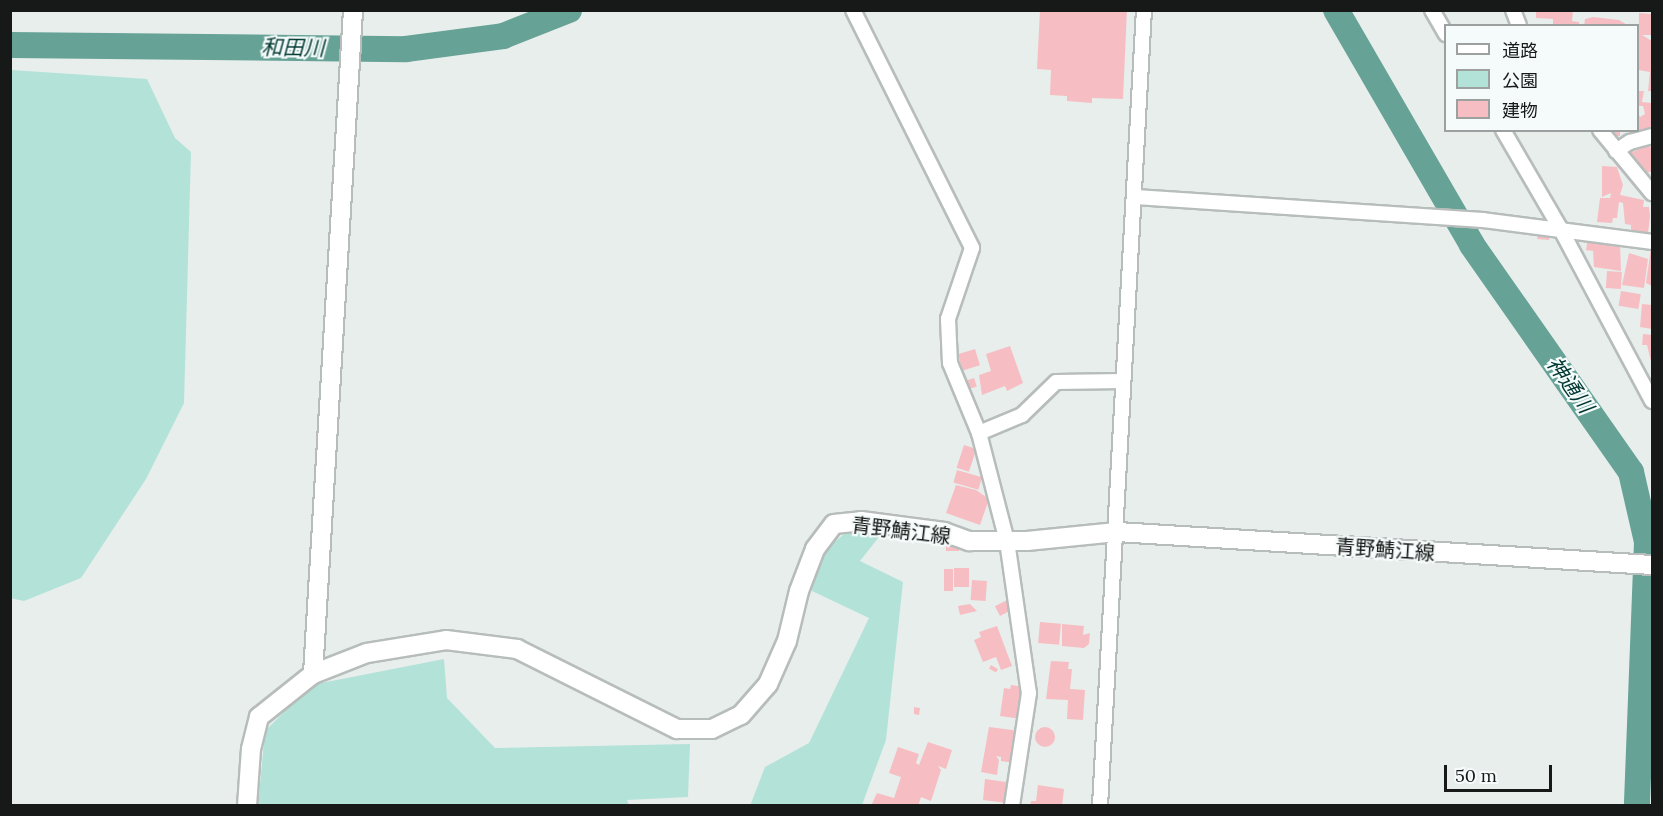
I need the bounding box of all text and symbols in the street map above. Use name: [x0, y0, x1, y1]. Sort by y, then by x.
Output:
legend: [1444, 24, 1639, 132]
water label: 和田川: [261, 35, 325, 61]
text: 道路: [1502, 39, 1538, 62]
text: 公園: [1502, 69, 1538, 92]
text: 建物: [1502, 99, 1538, 122]
water label: 神通川: [1542, 352, 1598, 418]
street label: 青野鯖江線: [850, 512, 952, 548]
street label: 青野鯖江線: [1334, 534, 1436, 564]
scale bar: [1447, 753, 1555, 791]
text: 50 m: [1455, 764, 1497, 787]

